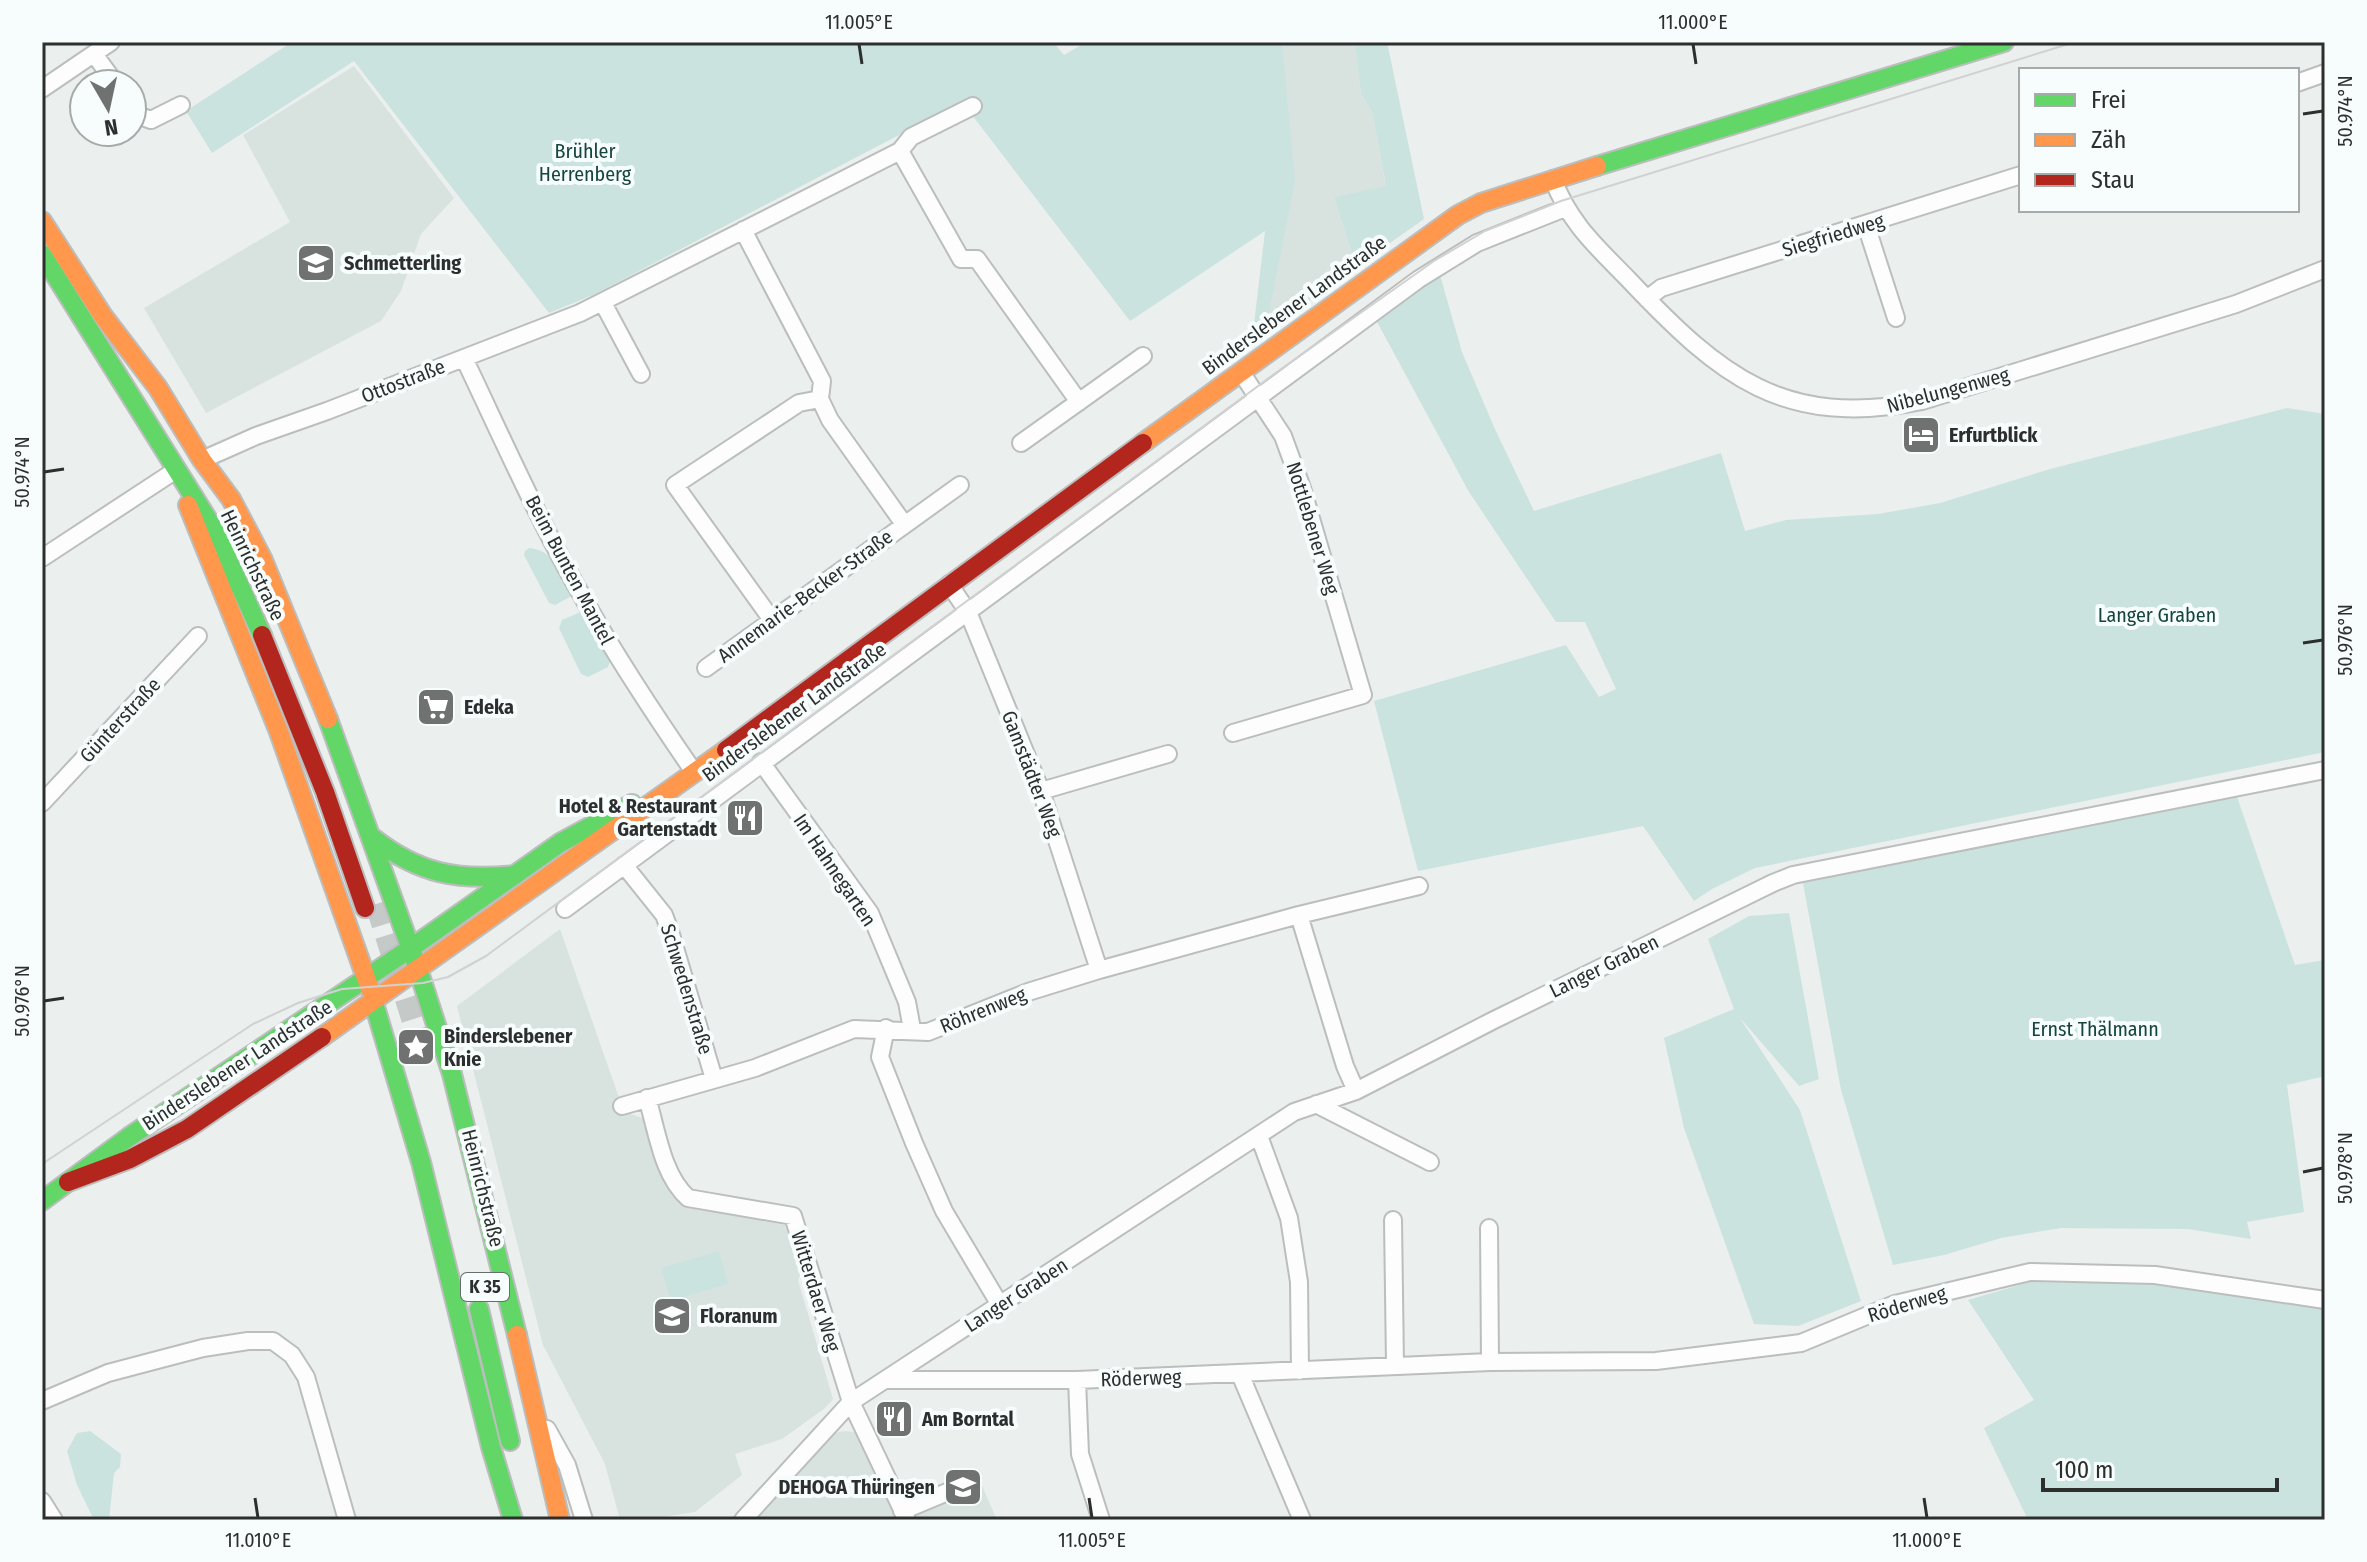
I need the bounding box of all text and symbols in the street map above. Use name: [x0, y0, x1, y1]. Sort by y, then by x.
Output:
text: 11.005°E: [825, 10, 893, 34]
text: 11.000°E: [1658, 10, 1728, 34]
north arrow: [68, 68, 148, 148]
legend: [2019, 68, 2299, 212]
text: 50.974°N: [2333, 75, 2357, 147]
text: Frei: [2091, 86, 2126, 114]
text: N: [102, 113, 120, 142]
text: Zäh: [2091, 126, 2126, 154]
park label: Brühler Herrenberg: [539, 139, 632, 186]
text: Stau: [2091, 166, 2135, 194]
street label: Siegfriedweg: [1779, 208, 1887, 262]
street label: Binderslebener Landstraße: [1197, 230, 1391, 380]
school or university icon: Schmetterling: [295, 242, 337, 284]
place label: Schmetterling: [344, 251, 461, 275]
street label: Ottostraße: [358, 354, 448, 408]
street label: Nibelungenweg: [1884, 362, 2012, 418]
hotel icon: Erfurtblick: [1900, 414, 1942, 456]
place label: Erfurtblick: [1949, 423, 2038, 447]
text: 50.974°N: [10, 436, 34, 508]
street label: Nottlebener Weg: [1281, 459, 1345, 598]
street label: Beim Bunten Mantel: [521, 491, 619, 649]
street label: Heinrichstraße: [216, 506, 290, 624]
street label: Annemarie-Becker-Straße: [713, 524, 897, 668]
park label: Langer Graben: [2098, 603, 2216, 627]
text: 50.976°N: [2333, 604, 2357, 676]
street label: Binderslebener Landstraße: [697, 637, 891, 787]
street label: Günterstraße: [75, 673, 165, 767]
supermarket icon: Edeka: [415, 686, 457, 728]
place label: Edeka: [464, 695, 514, 719]
street label: Gamstädter Weg: [997, 707, 1067, 841]
place label: Hotel & Restaurant Gartenstadt: [559, 794, 718, 841]
restaurant icon: Hotel & Restaurant Gartenstadt: [724, 797, 766, 839]
street label: Im Hahnegarten: [789, 809, 881, 931]
street label: Schwedenstraße: [656, 921, 718, 1057]
street label: Langer Graben: [1546, 929, 1662, 1003]
text: 50.976°N: [10, 965, 34, 1037]
street label: Röhrenweg: [936, 982, 1030, 1038]
street label: Binderslebener Landstraße: [138, 995, 336, 1135]
park label: Ernst Thälmann: [2031, 1017, 2159, 1041]
place label: Binderslebener Knie: [444, 1024, 573, 1071]
place icon: Binderslebener Knie: [395, 1026, 437, 1068]
street label: Heinrichstraße: [457, 1127, 509, 1249]
text: 50.978°N: [2333, 1132, 2357, 1204]
street label: Witterdaer Weg: [786, 1228, 846, 1355]
street label: Langer Graben: [960, 1253, 1072, 1337]
road number: K 35: [461, 1273, 509, 1301]
street label: Röderweg: [1865, 1280, 1950, 1327]
school or university icon: Floranum: [651, 1295, 693, 1337]
place label: Floranum: [700, 1304, 777, 1328]
street label: Röderweg: [1100, 1365, 1183, 1391]
restaurant icon: Am Borntal: [873, 1398, 915, 1440]
place label: Am Borntal: [921, 1407, 1015, 1431]
scale bar: [2043, 1442, 2277, 1492]
text: 100 m: [2055, 1456, 2113, 1484]
school or university icon: DEHOGA Thüringen: [942, 1466, 984, 1508]
place label: DEHOGA Thüringen: [778, 1475, 935, 1499]
text: 11.010°E: [225, 1528, 291, 1552]
text: 11.005°E: [1058, 1528, 1126, 1552]
text: 11.000°E: [1892, 1528, 1962, 1552]

